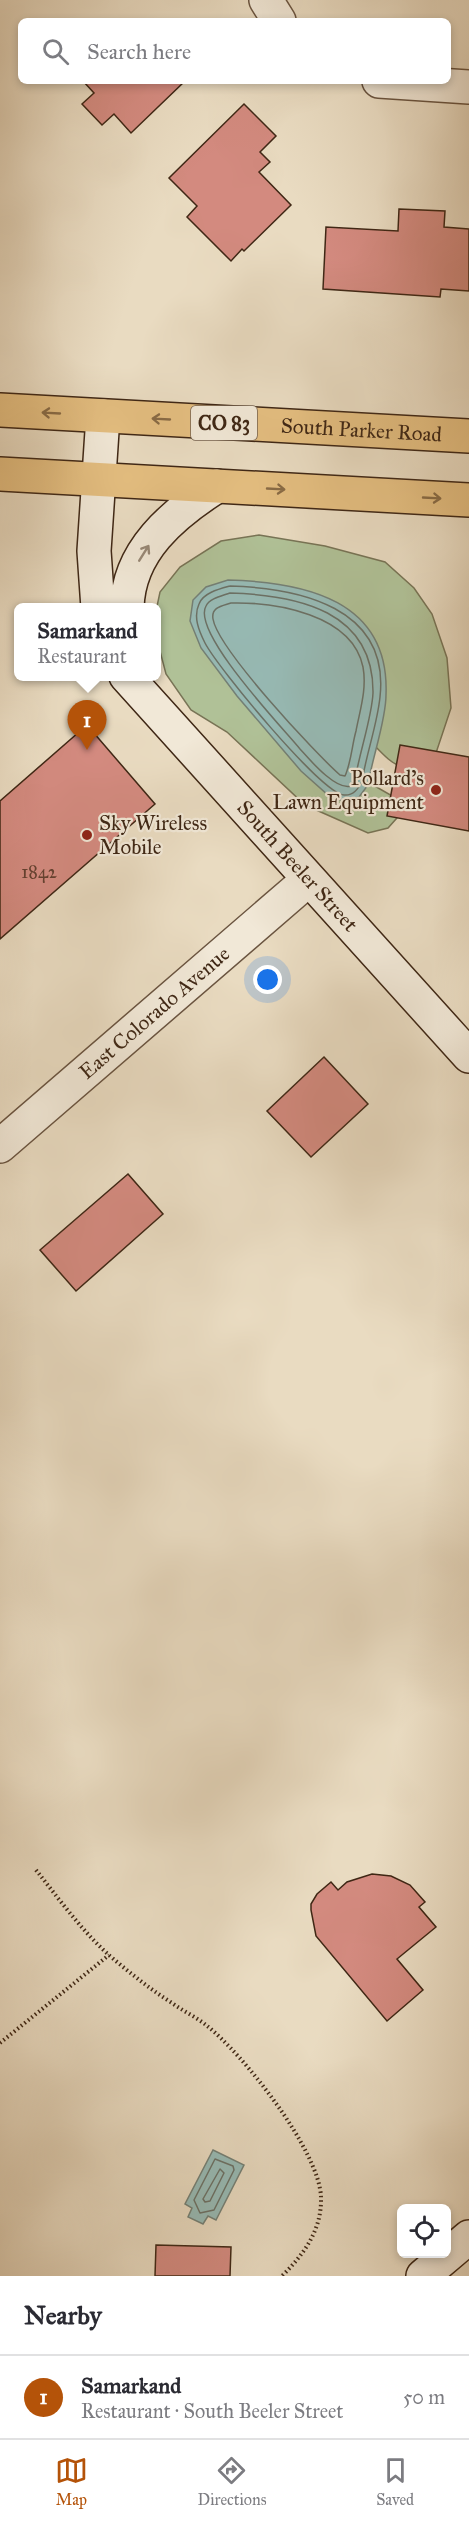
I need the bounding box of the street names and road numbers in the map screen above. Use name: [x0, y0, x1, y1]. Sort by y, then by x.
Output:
road number: CO 83: [191, 406, 257, 440]
street label: South Parker Road: [280, 413, 443, 448]
street label: South Beeler Street: [232, 795, 364, 938]
street label: East Colorado Avenue: [74, 940, 235, 1085]

